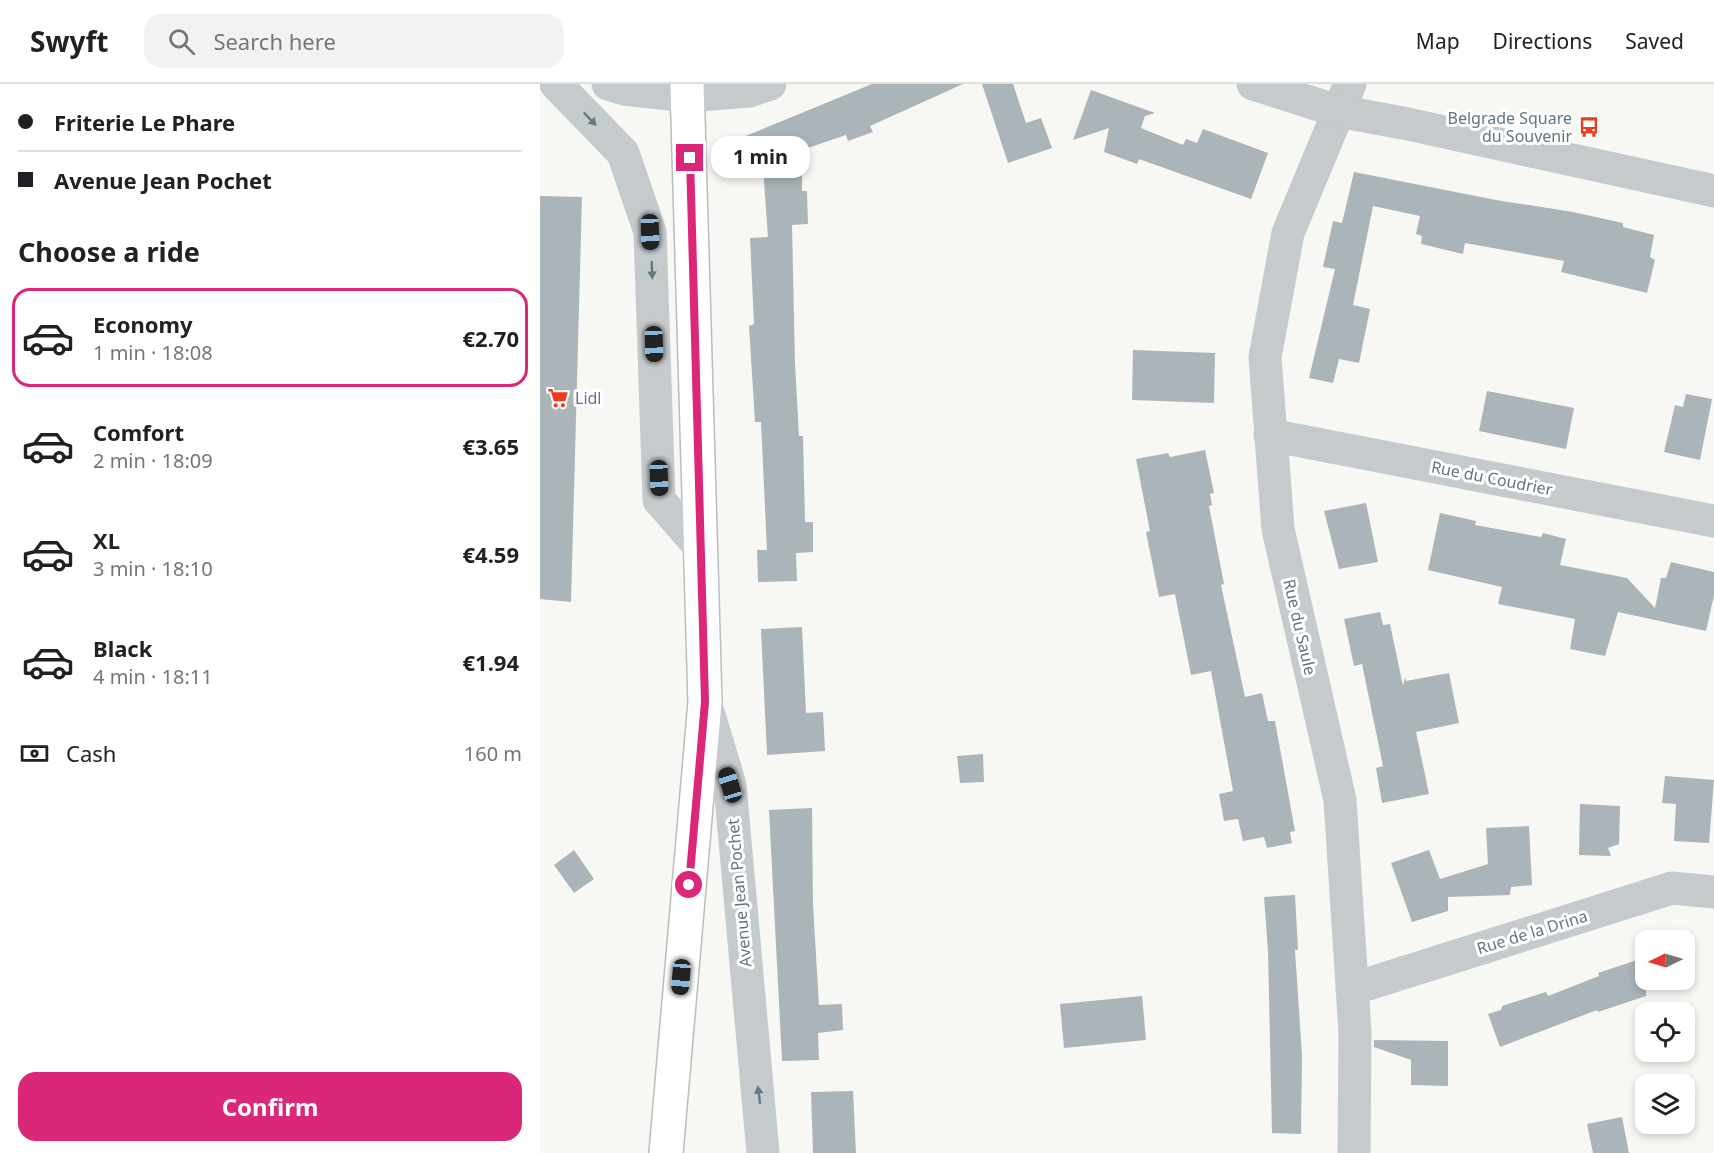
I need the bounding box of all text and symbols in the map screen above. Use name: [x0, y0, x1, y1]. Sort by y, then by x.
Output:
search box: [144, 14, 564, 68]
text: Swyft: [30, 22, 108, 60]
icon: search: [165, 25, 198, 58]
text: Search here: [213, 26, 336, 56]
text: Map: [1416, 27, 1460, 55]
text: Directions: [1493, 27, 1592, 55]
text: Saved: [1625, 27, 1684, 55]
text: Friterie Le Phare: [54, 107, 235, 137]
place label: Belgrade Square du Souvenir: [1448, 107, 1572, 147]
one-way arrow: [582, 111, 596, 125]
bus stop icon: Belgrade Square du Souvenir: [1577, 115, 1601, 139]
callout: 1 min: [711, 137, 810, 179]
text: 1 min: [733, 143, 788, 170]
route end: [676, 144, 703, 171]
text: Avenue Jean Pochet: [54, 165, 272, 195]
car: [640, 214, 660, 250]
text: Choose a ride: [18, 233, 200, 270]
one-way arrow: [647, 261, 656, 280]
text: Economy: [93, 309, 192, 339]
icon: car: [21, 311, 75, 365]
text: €2.70: [462, 323, 519, 353]
car: [644, 326, 664, 362]
text: 1 min · 18:08: [93, 339, 213, 366]
supermarket icon: Lidl: [546, 386, 570, 410]
place label: Lidl: [575, 387, 601, 409]
text: Comfort: [93, 417, 184, 447]
icon: car: [21, 419, 75, 473]
text: €3.65: [462, 431, 519, 461]
text: 2 min · 18:09: [93, 447, 213, 474]
street label: Rue du Coudrier: [1430, 455, 1555, 501]
car: [649, 460, 669, 496]
text: XL: [93, 525, 120, 555]
icon: car: [21, 527, 75, 581]
text: €4.59: [462, 539, 519, 569]
text: 3 min · 18:10: [93, 555, 213, 582]
street label: Rue du Saule: [1278, 577, 1322, 677]
text: Black: [93, 633, 152, 663]
icon: car: [21, 635, 75, 689]
text: €1.94: [462, 647, 519, 677]
text: 4 min · 18:11: [93, 663, 213, 690]
icon: cash: [18, 737, 51, 770]
text: Cash: [66, 738, 116, 768]
text: 160 m: [464, 740, 522, 767]
car: [716, 765, 744, 805]
street label: Avenue Jean Pochet: [722, 818, 756, 968]
route start: [675, 871, 702, 898]
street label: Rue de la Drina: [1474, 905, 1590, 959]
north arrow: [1635, 930, 1695, 990]
map controls: [1635, 930, 1695, 1134]
car: [670, 958, 692, 996]
button: locate: [1635, 1002, 1695, 1062]
button: Confirm: [18, 1072, 522, 1141]
button: layers: [1635, 1074, 1695, 1134]
one-way arrow: [755, 1085, 764, 1104]

